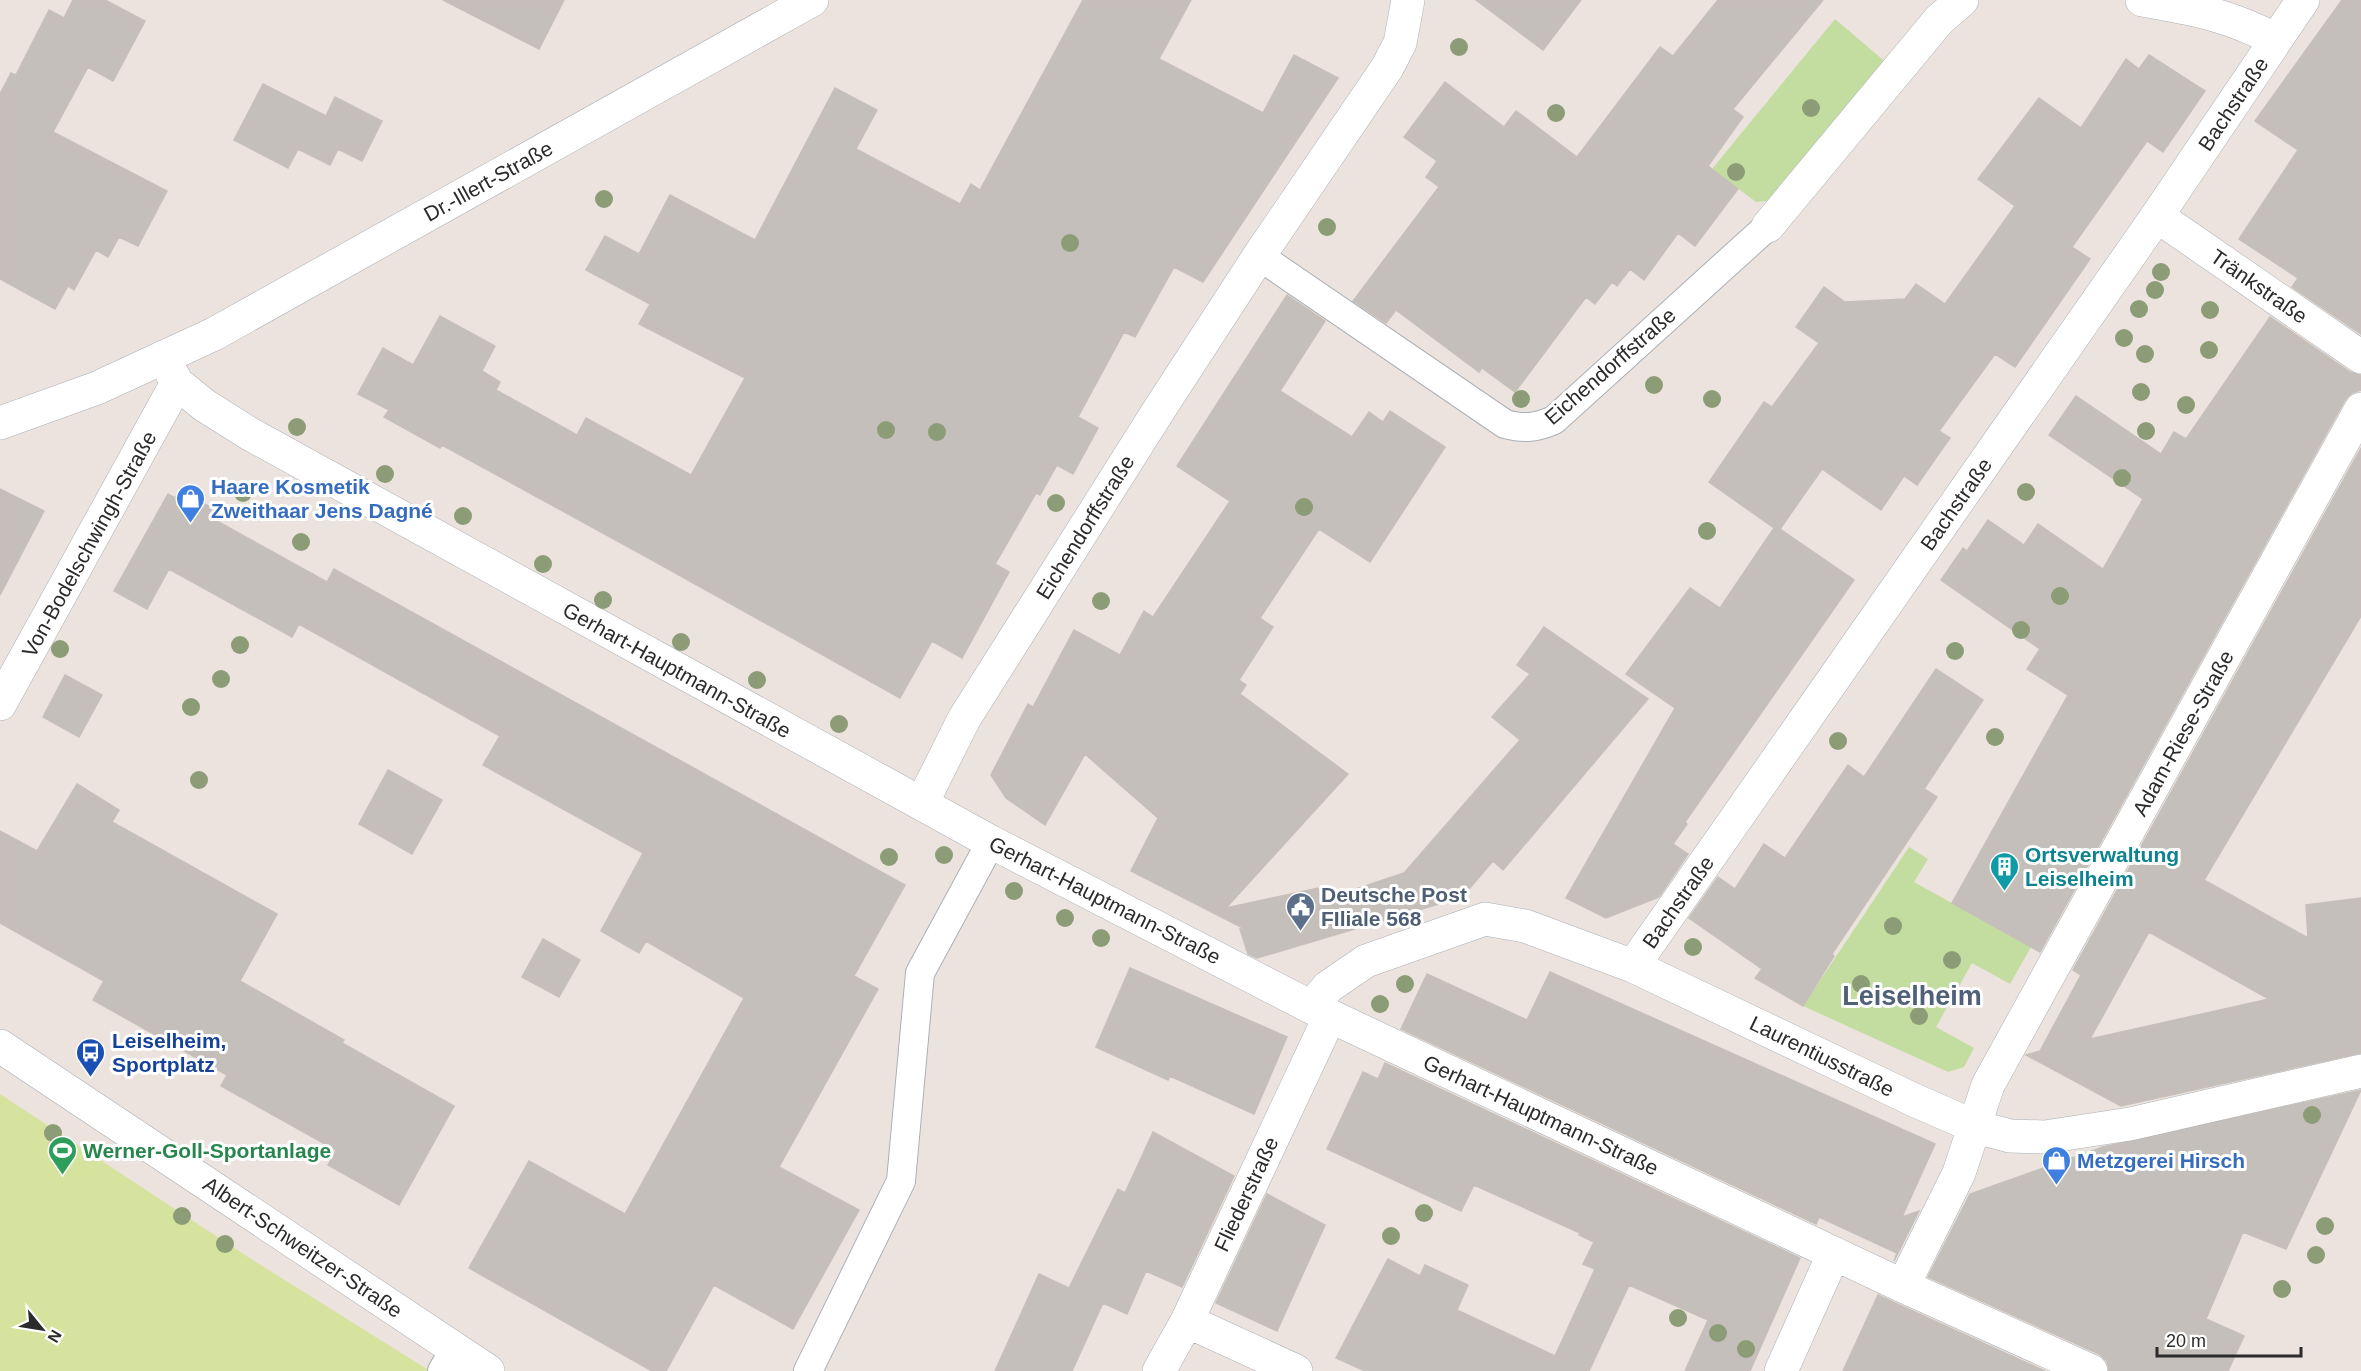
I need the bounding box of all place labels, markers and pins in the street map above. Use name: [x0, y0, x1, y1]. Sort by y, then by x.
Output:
place label: Haare Kosmetik Zweithaar Jens Dagné: [211, 475, 433, 522]
shop icon: Haare Kosmetik Zweithaar Jens Dagné: [174, 482, 206, 524]
place label: Ortsverwaltung Leiselheim: [2025, 843, 2179, 890]
building icon: Ortsverwaltung Leiselheim: [1988, 850, 2020, 892]
place label: Deutsche Post FIliale 568: [1321, 883, 1467, 930]
public building icon: Deutsche Post FIliale 568: [1284, 890, 1316, 932]
place label: Leiselheim, Sportplatz: [112, 1029, 226, 1076]
bus stop icon: Leiselheim, Sportplatz: [75, 1036, 107, 1078]
sports icon: Werner-Goll-Sportanlage: [46, 1134, 78, 1176]
place label: Werner-Goll-Sportanlage: [83, 1139, 331, 1162]
shop icon: Metzgerei Hirsch: [2040, 1144, 2072, 1186]
place label: Metzgerei Hirsch: [2077, 1149, 2245, 1172]

